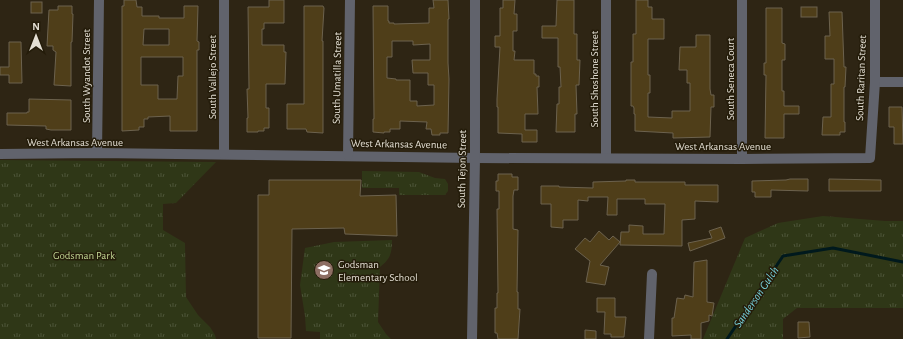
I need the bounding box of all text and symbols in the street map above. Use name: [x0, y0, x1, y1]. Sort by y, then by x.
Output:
north arrow: [16, 16, 56, 56]
text: N: [32, 21, 40, 32]
street label: South Wyandot Street: [81, 28, 92, 123]
street label: South Shoshone Street: [589, 30, 600, 127]
street label: South Umatilla Street: [331, 31, 343, 124]
street label: South Vallejo Street: [207, 34, 218, 119]
street label: South Raritan Street: [854, 34, 868, 121]
street label: South Seneca Court: [725, 37, 736, 120]
street label: South Tejon Street: [456, 129, 468, 208]
street label: West Arkansas Avenue: [27, 137, 123, 148]
street label: West Arkansas Avenue: [351, 138, 447, 150]
street label: West Arkansas Avenue: [675, 141, 771, 152]
park label: Godsman Park: [53, 250, 115, 261]
school or university icon: Godsman Elementary School: [313, 259, 335, 281]
place label: Godsman Elementary School: [338, 259, 418, 283]
water label: Sanderson Gulch: [731, 264, 781, 330]

